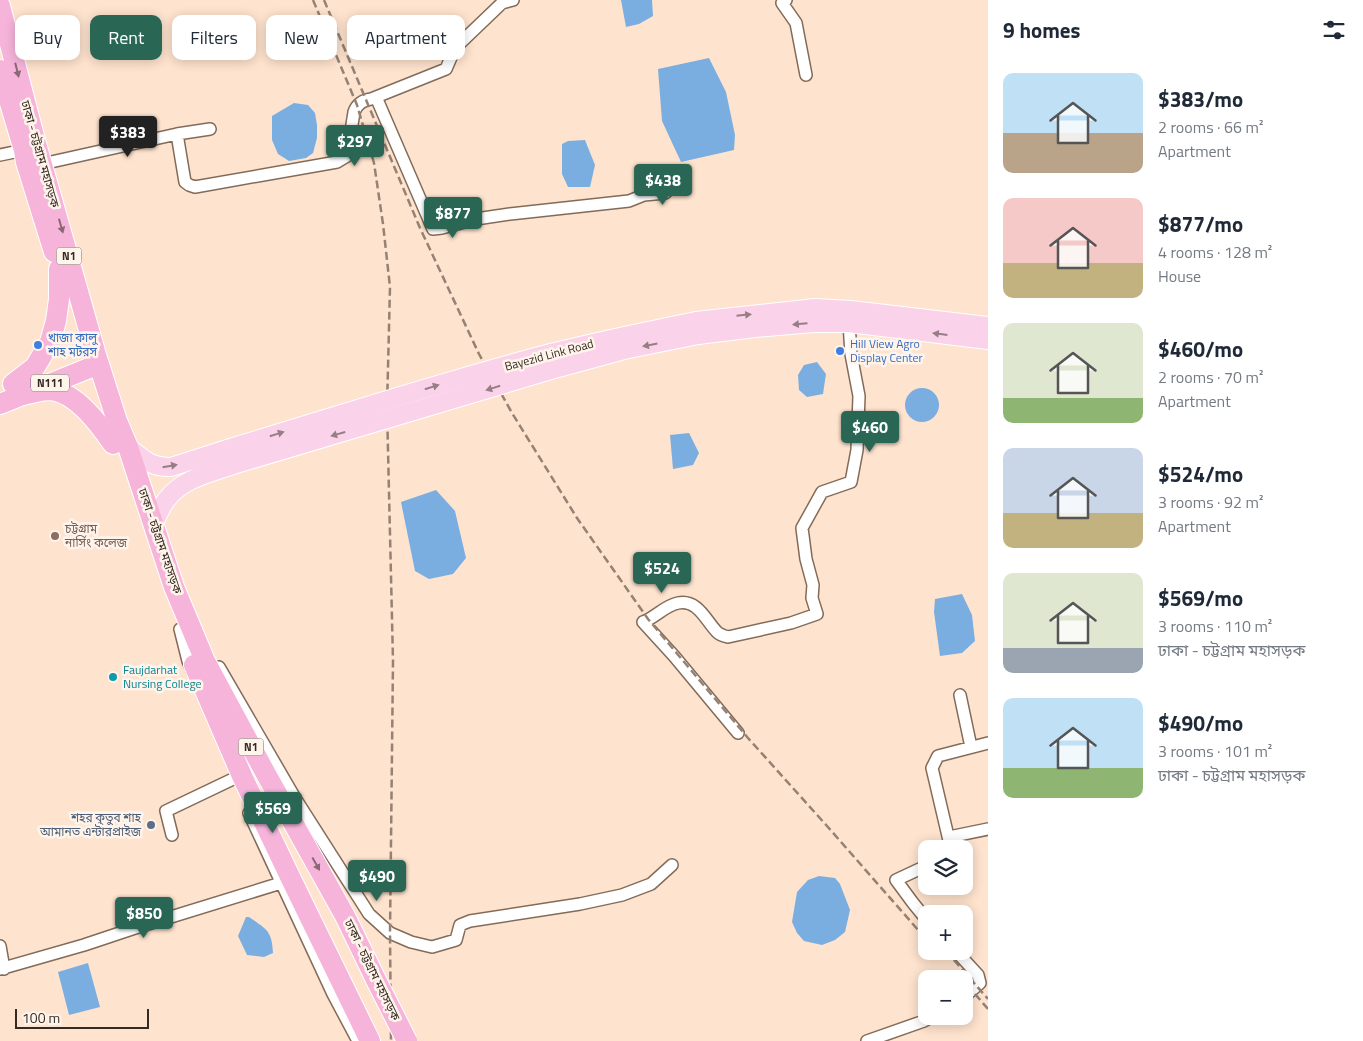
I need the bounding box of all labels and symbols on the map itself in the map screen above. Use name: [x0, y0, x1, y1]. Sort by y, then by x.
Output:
one-way arrow: [14, 62, 22, 77]
street label: ঢাকা - চট্টগ্রাম মহাসড়ক: [16, 97, 65, 210]
pin: $383: [98, 116, 158, 158]
pin: $297: [325, 124, 385, 167]
pin: $438: [633, 164, 693, 206]
pin: $877: [423, 196, 483, 239]
one-way arrow: [57, 219, 65, 234]
road number: N1: [56, 248, 82, 264]
one-way arrow: [737, 311, 753, 319]
one-way arrow: [792, 321, 808, 329]
place label: খাজা কালু শাহ মটরস: [47, 328, 99, 361]
one-way arrow: [931, 330, 947, 338]
street label: Bayezid Link Road: [502, 334, 595, 376]
place label: Hill View Agro Display Center: [850, 334, 923, 367]
marker: খাজা কালু শাহ মটরস: [32, 339, 44, 351]
one-way arrow: [642, 341, 658, 349]
marker: Hill View Agro Display Center: [834, 345, 846, 357]
road number: N111: [31, 374, 69, 392]
one-way arrow: [425, 382, 440, 390]
one-way arrow: [486, 384, 501, 392]
pin: $460: [840, 410, 900, 453]
one-way arrow: [270, 429, 285, 437]
one-way arrow: [330, 430, 345, 438]
one-way arrow: [162, 462, 178, 470]
street label: ঢাকা - চট্টগ্রাম মহাসড়ক: [133, 485, 188, 596]
place label: চট্টগ্রাম নার্সিং কলেজ: [64, 519, 128, 552]
marker: চট্টগ্রাম নার্সিং কলেজ: [49, 530, 61, 542]
pin: $524: [632, 552, 692, 594]
place label: Faujdarhat Nursing College: [123, 660, 202, 693]
marker: Faujdarhat Nursing College: [107, 671, 119, 683]
road number: N1: [238, 739, 264, 756]
pin: $569: [243, 792, 303, 834]
place label: শহর কুতুব শাহ আমানত এন্টারপ্রাইজ: [39, 808, 142, 841]
marker: শহর কুতুব শাহ আমানত এন্টারপ্রাইজ: [145, 819, 157, 831]
one-way arrow: [312, 857, 320, 871]
pin: $490: [347, 860, 407, 902]
pin: $850: [114, 896, 174, 939]
street label: ঢাকা - চট্টগ্রাম মহাসড়ক: [339, 915, 405, 1024]
scale bar: [15, 1006, 149, 1029]

